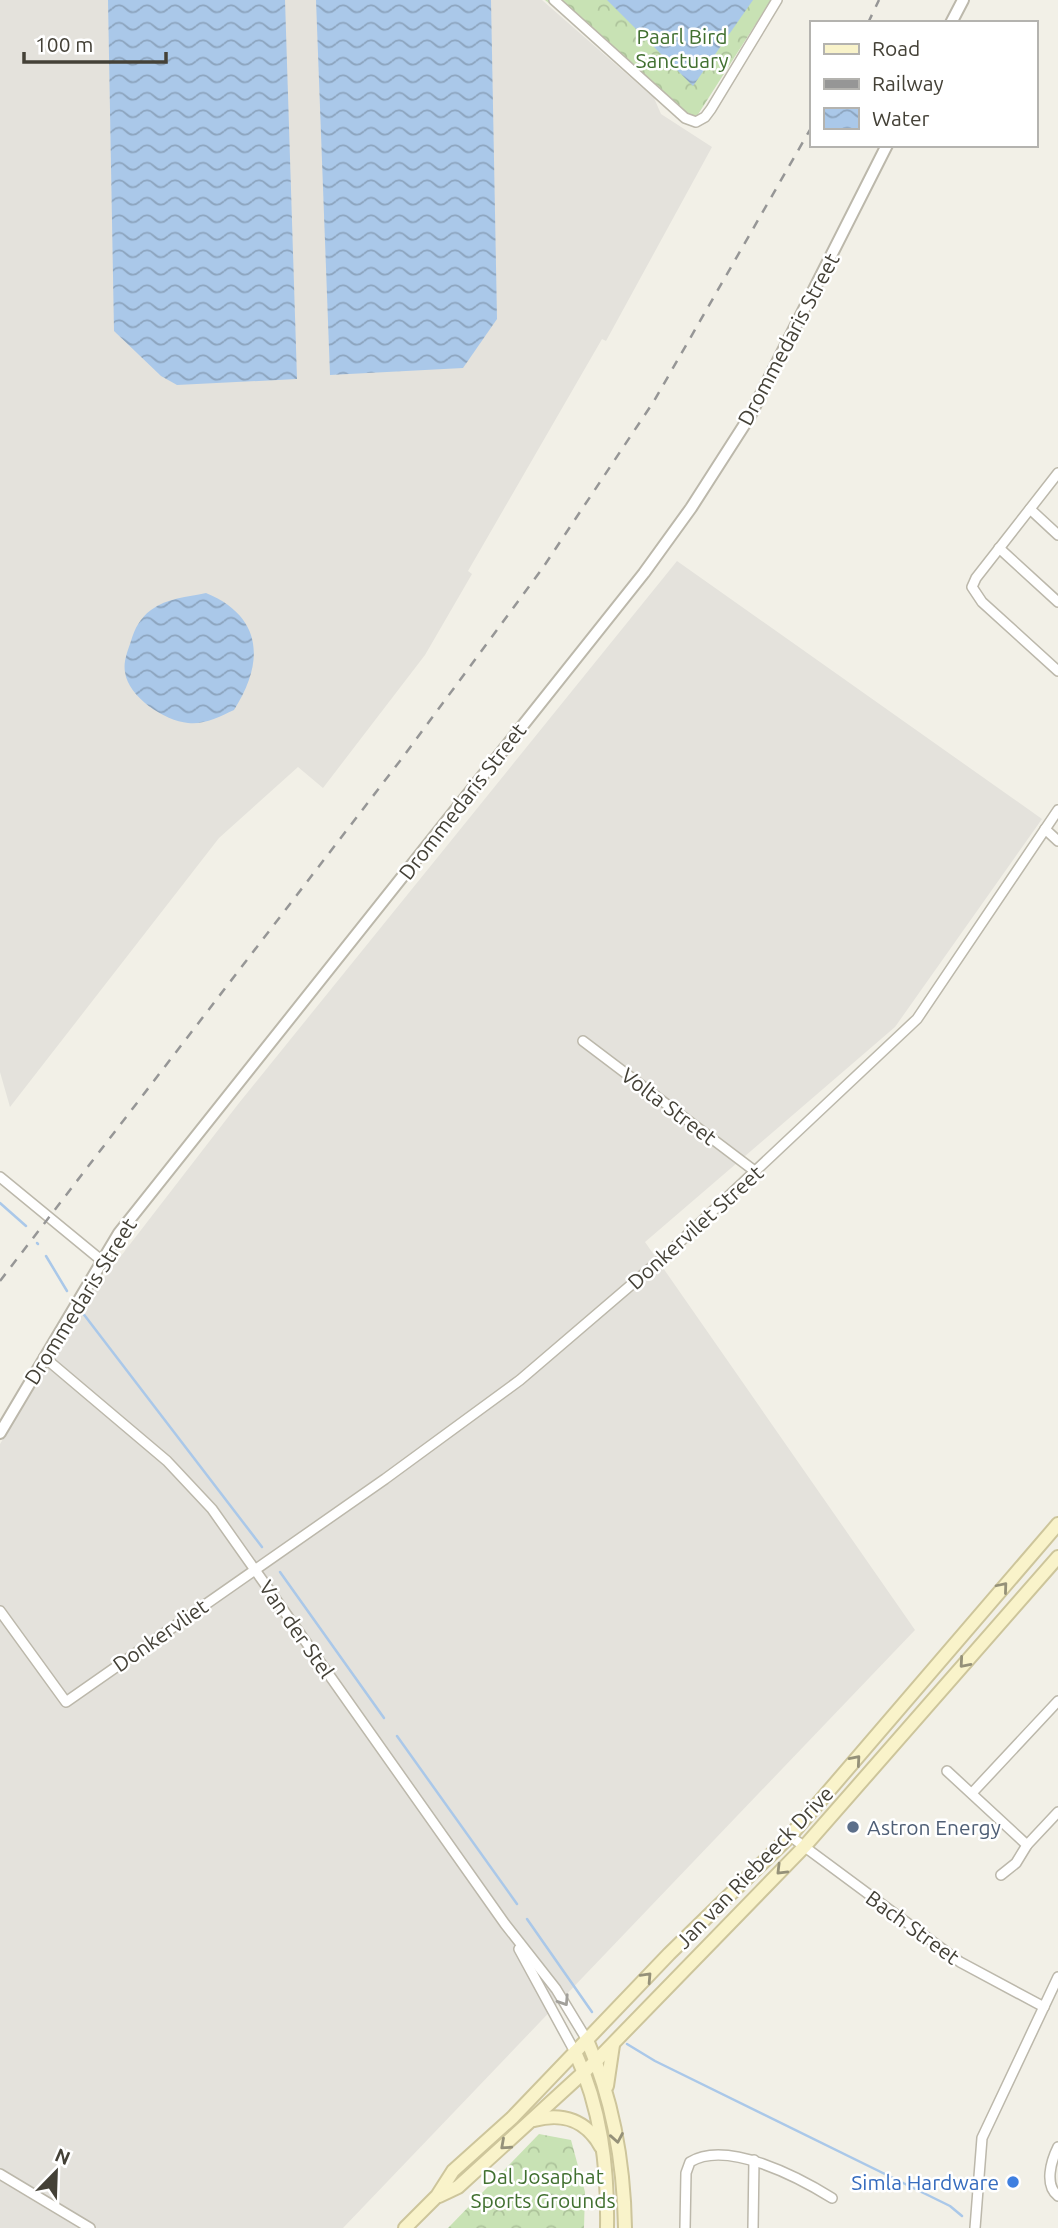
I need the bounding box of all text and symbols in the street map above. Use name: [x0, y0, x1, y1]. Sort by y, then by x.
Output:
scale bar: [24, 21, 166, 65]
legend: [810, 21, 1037, 147]
park label: Paarl Bird Sanctuary: [635, 24, 729, 72]
text: 100 m: [35, 32, 93, 56]
text: Road: [872, 36, 920, 60]
text: Railway: [872, 71, 944, 95]
text: Water: [872, 106, 930, 130]
street label: Drommedaris Street: [732, 249, 844, 429]
street label: Drommedaris Street: [394, 718, 530, 884]
street label: Volta Street: [617, 1062, 721, 1150]
street label: Donkervilet Street: [622, 1160, 768, 1294]
street label: Drommedaris Street: [19, 1213, 141, 1389]
street label: Van der Stel: [255, 1576, 339, 1682]
one-way arrow: [995, 1582, 1007, 1595]
street label: Donkervliet: [108, 1594, 212, 1676]
one-way arrow: [960, 1655, 972, 1668]
one-way arrow: [848, 1755, 860, 1768]
street label: Jan van Riebeeck Drive: [670, 1781, 838, 1953]
place label: Astron Energy: [867, 1815, 1001, 1839]
marker: Astron Energy: [845, 1819, 861, 1835]
one-way arrow: [777, 1862, 790, 1875]
street label: Bach Street: [862, 1885, 964, 1969]
one-way arrow: [639, 1972, 652, 1985]
one-way arrow: [555, 1994, 568, 2007]
one-way arrow: [609, 2132, 624, 2144]
one-way arrow: [500, 2136, 513, 2149]
north arrow: [21, 2137, 91, 2207]
text: N: [52, 2143, 73, 2169]
park label: Dal Josaphat Sports Grounds: [470, 2164, 616, 2212]
place label: Simla Hardware: [851, 2170, 999, 2194]
marker: Simla Hardware: [1005, 2174, 1021, 2190]

